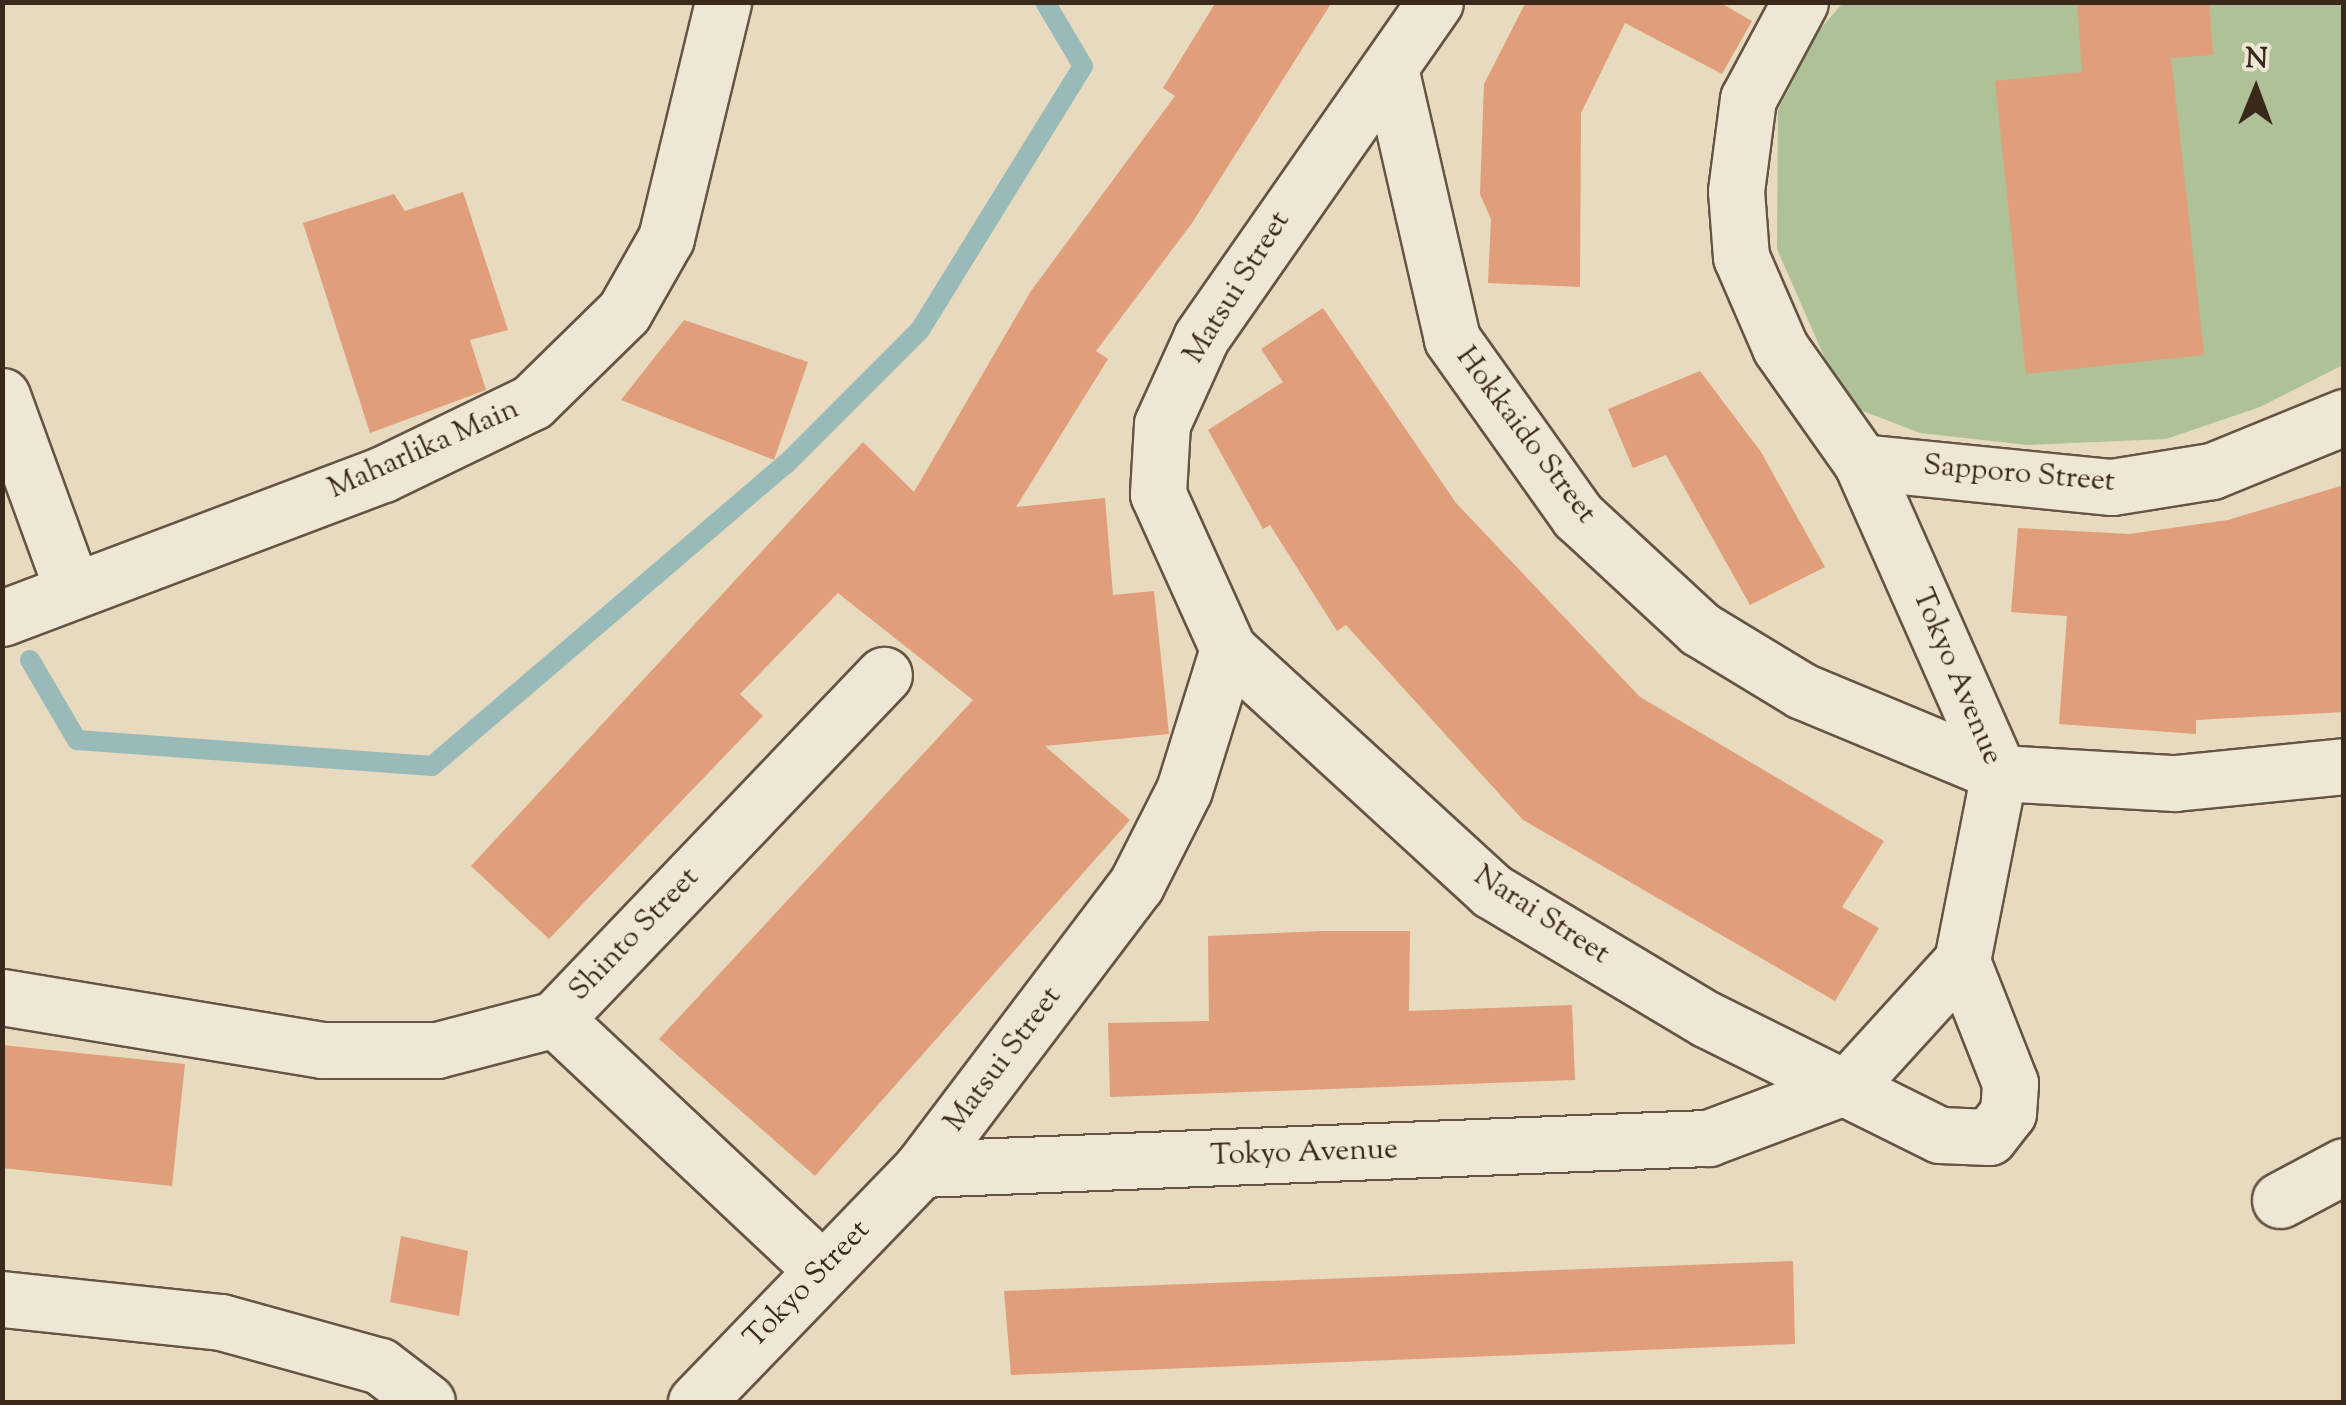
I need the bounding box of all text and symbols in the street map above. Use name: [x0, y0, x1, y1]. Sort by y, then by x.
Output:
north arrow: [2206, 40, 2306, 140]
text: N: [2245, 40, 2268, 80]
street label: Matsui Street: [1177, 205, 1299, 371]
street label: Hokkaido Street: [1447, 341, 1603, 531]
street label: Maharlika Main: [323, 392, 525, 508]
street label: Sapporo Street: [1922, 449, 2116, 501]
street label: Tokyo Avenue: [1903, 583, 2009, 771]
street label: Narai Street: [1466, 859, 1616, 973]
street label: Shinto Street: [562, 861, 708, 1009]
street label: Matsui Street: [938, 980, 1070, 1140]
street label: Tokyo Avenue: [1209, 1133, 1399, 1175]
street label: Tokyo Street: [738, 1213, 878, 1357]

